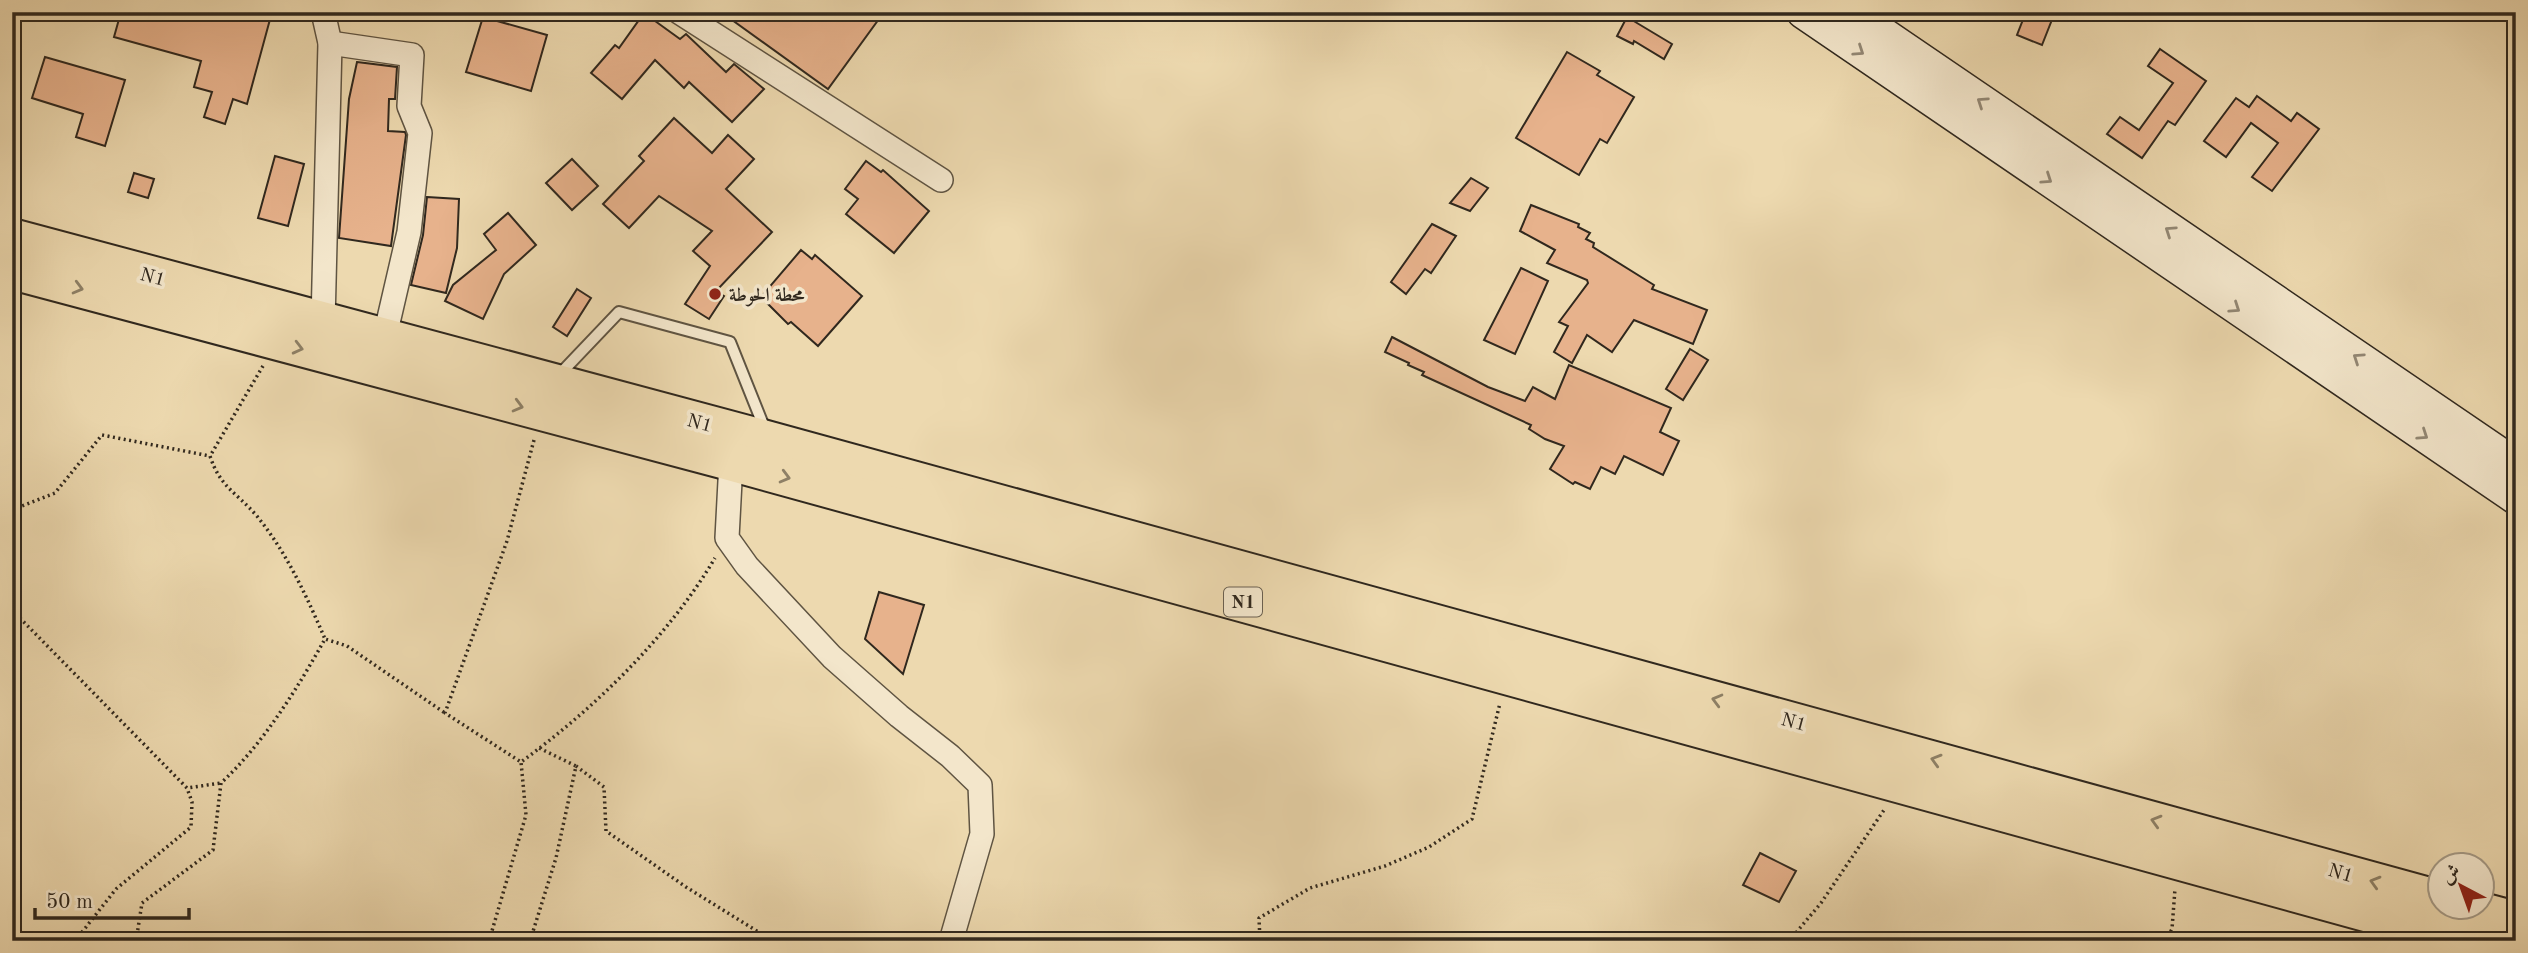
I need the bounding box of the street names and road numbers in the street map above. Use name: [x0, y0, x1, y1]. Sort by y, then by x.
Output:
street label: N1: [138, 266, 167, 291]
street label: N1: [685, 412, 714, 437]
road number: N1: [1224, 588, 1262, 616]
street label: N1: [1779, 711, 1808, 736]
street label: N1: [2325, 862, 2355, 887]

